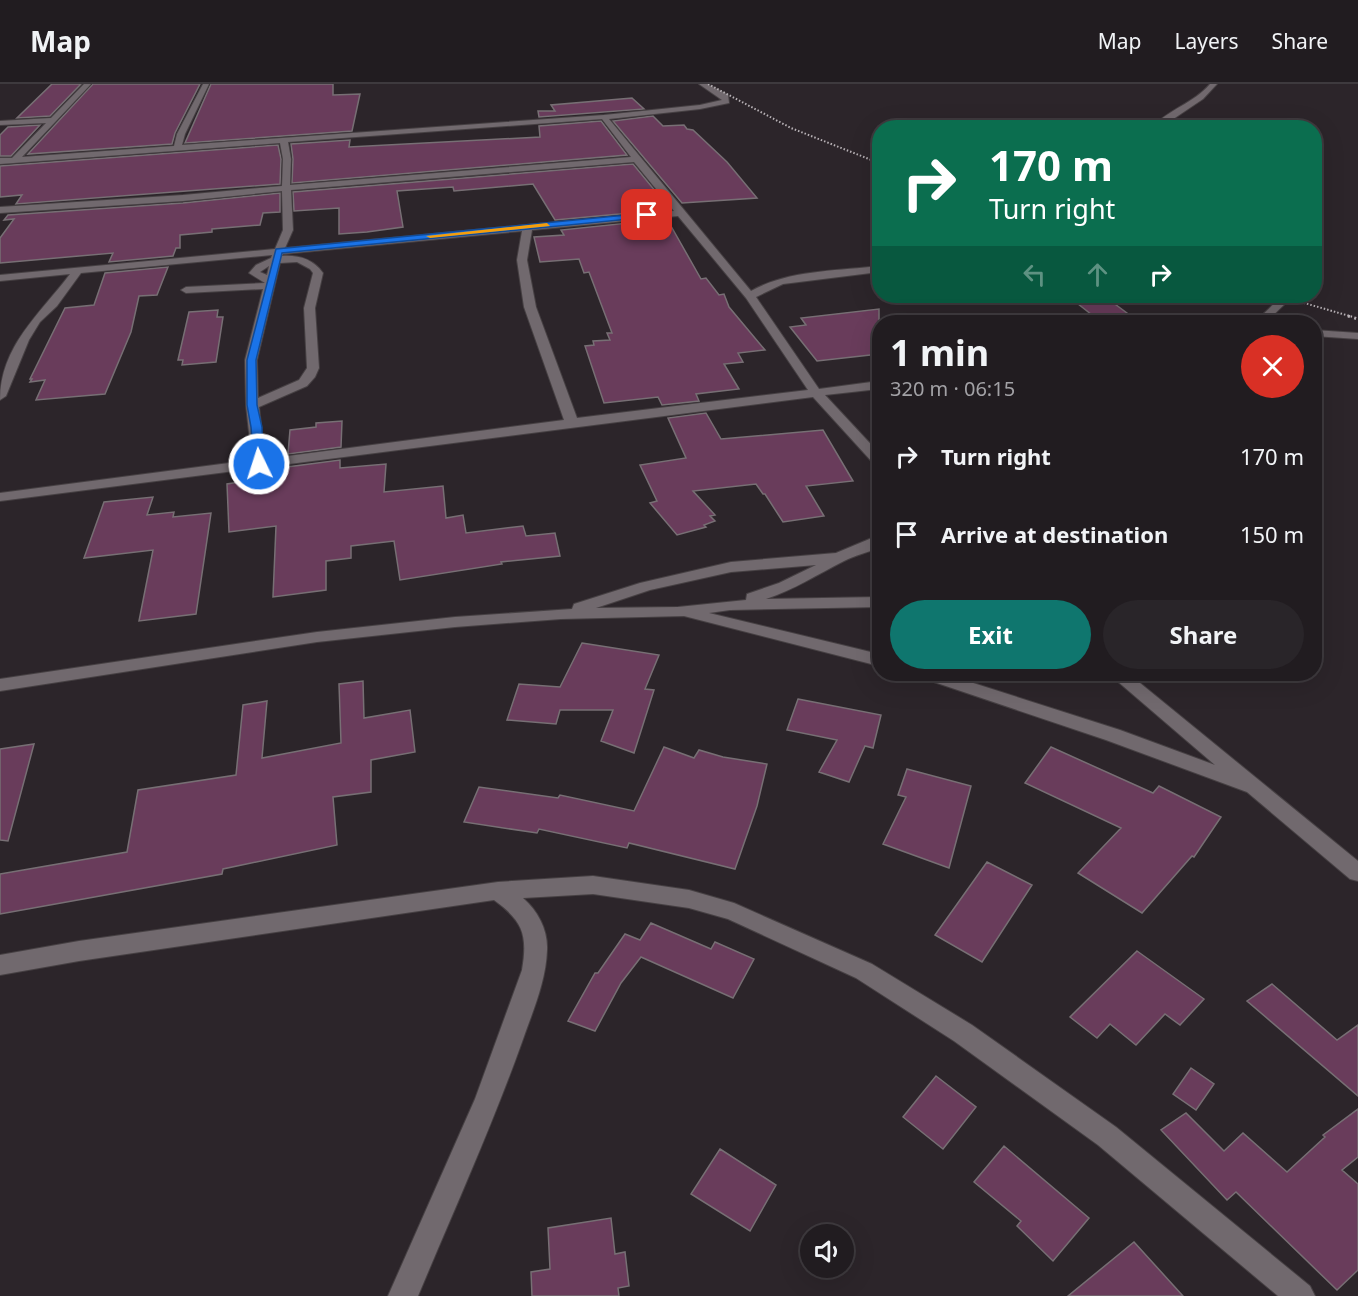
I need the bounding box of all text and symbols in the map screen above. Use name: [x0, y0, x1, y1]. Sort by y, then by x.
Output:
text: Map: [30, 22, 91, 60]
text: Map: [1098, 27, 1142, 55]
text: Layers: [1175, 27, 1239, 55]
text: Share: [1272, 27, 1328, 55]
text: 170 m: [989, 136, 1113, 193]
icon: right: [890, 144, 968, 222]
pin: [621, 189, 672, 240]
text: Turn right: [989, 190, 1115, 227]
icon: arrive: [630, 198, 663, 231]
icon: left: [1018, 258, 1051, 291]
icon: ahead: [1081, 258, 1114, 291]
icon: right: [1144, 258, 1177, 291]
text: 1 min: [890, 328, 989, 377]
button: close: [1241, 335, 1304, 398]
text: 320 m · 06:15: [890, 375, 1015, 402]
position arrow: [227, 432, 291, 496]
icon: right: [890, 440, 923, 473]
text: Turn right: [941, 441, 1051, 471]
text: 170 m: [1240, 441, 1304, 471]
icon: arrive: [890, 518, 923, 551]
text: Arrive at destination: [941, 519, 1168, 549]
text: 150 m: [1240, 519, 1304, 549]
button: Exit: [890, 600, 1091, 669]
button: Share: [1103, 600, 1304, 669]
map controls: [800, 1224, 854, 1278]
button: sound: [800, 1224, 854, 1278]

